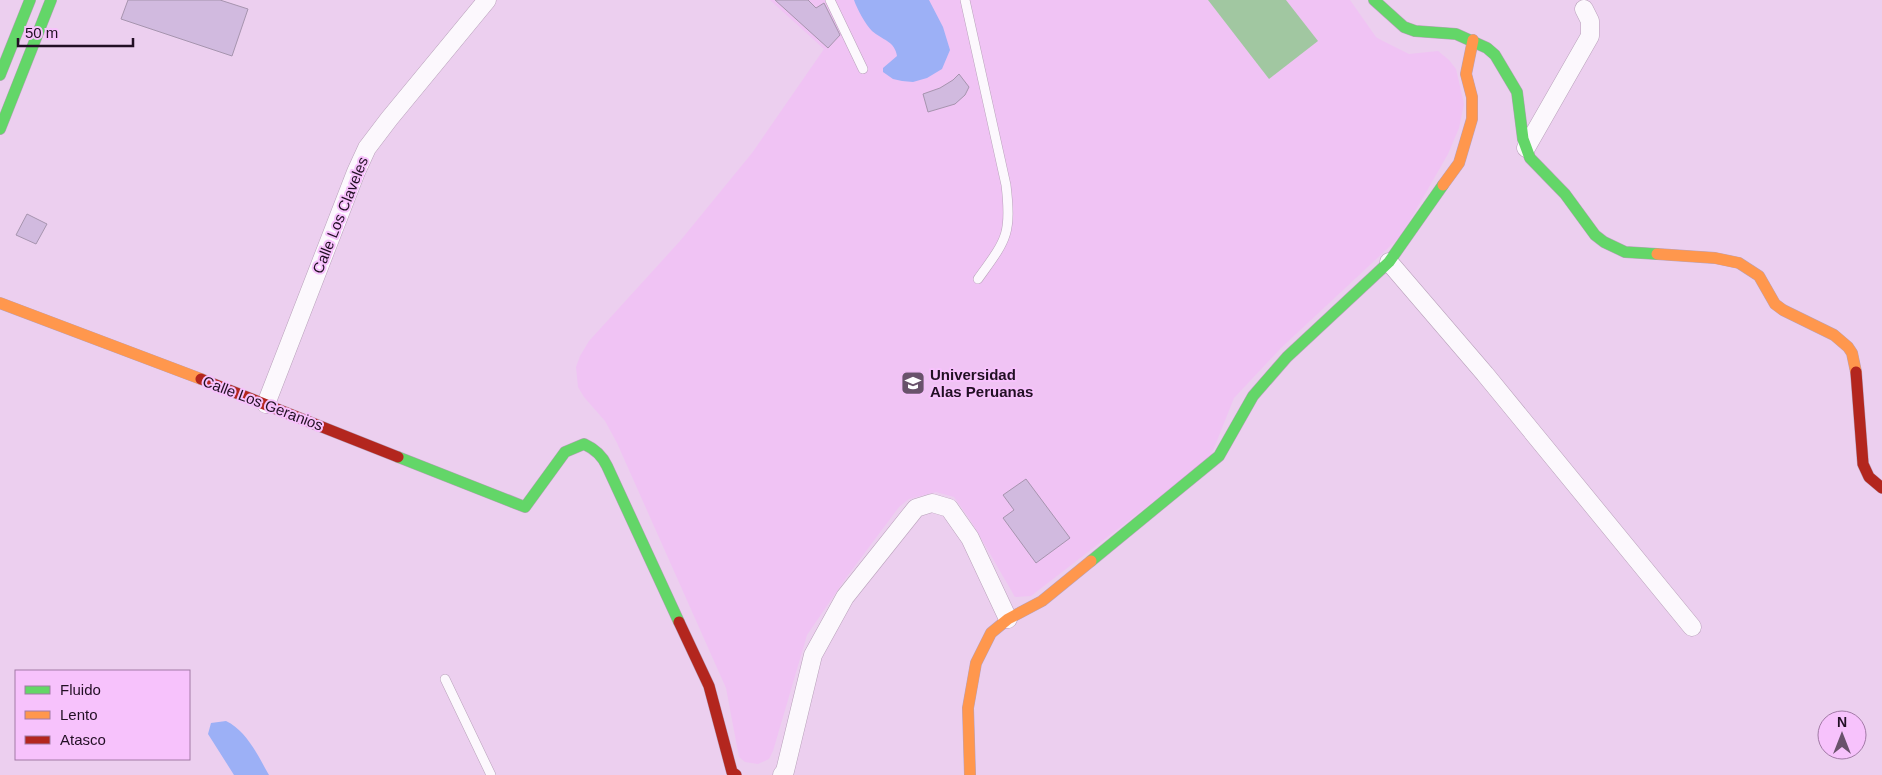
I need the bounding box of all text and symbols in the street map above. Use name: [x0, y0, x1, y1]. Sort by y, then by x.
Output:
scale bar: [18, 15, 132, 47]
text: 50 m: [25, 24, 58, 41]
street label: Calle Los Claveles: [309, 154, 371, 276]
place label: Universidad Alas Peruanas: [930, 366, 1033, 400]
school or university icon: Universidad Alas Peruanas: [900, 370, 926, 396]
street label: Calle Los Geranios: [200, 372, 326, 434]
legend: [15, 670, 190, 760]
text: Fluido: [60, 681, 101, 698]
text: Lento: [60, 706, 98, 723]
north arrow: [1817, 710, 1867, 760]
text: N: [1837, 714, 1847, 730]
text: Atasco: [60, 731, 106, 748]

